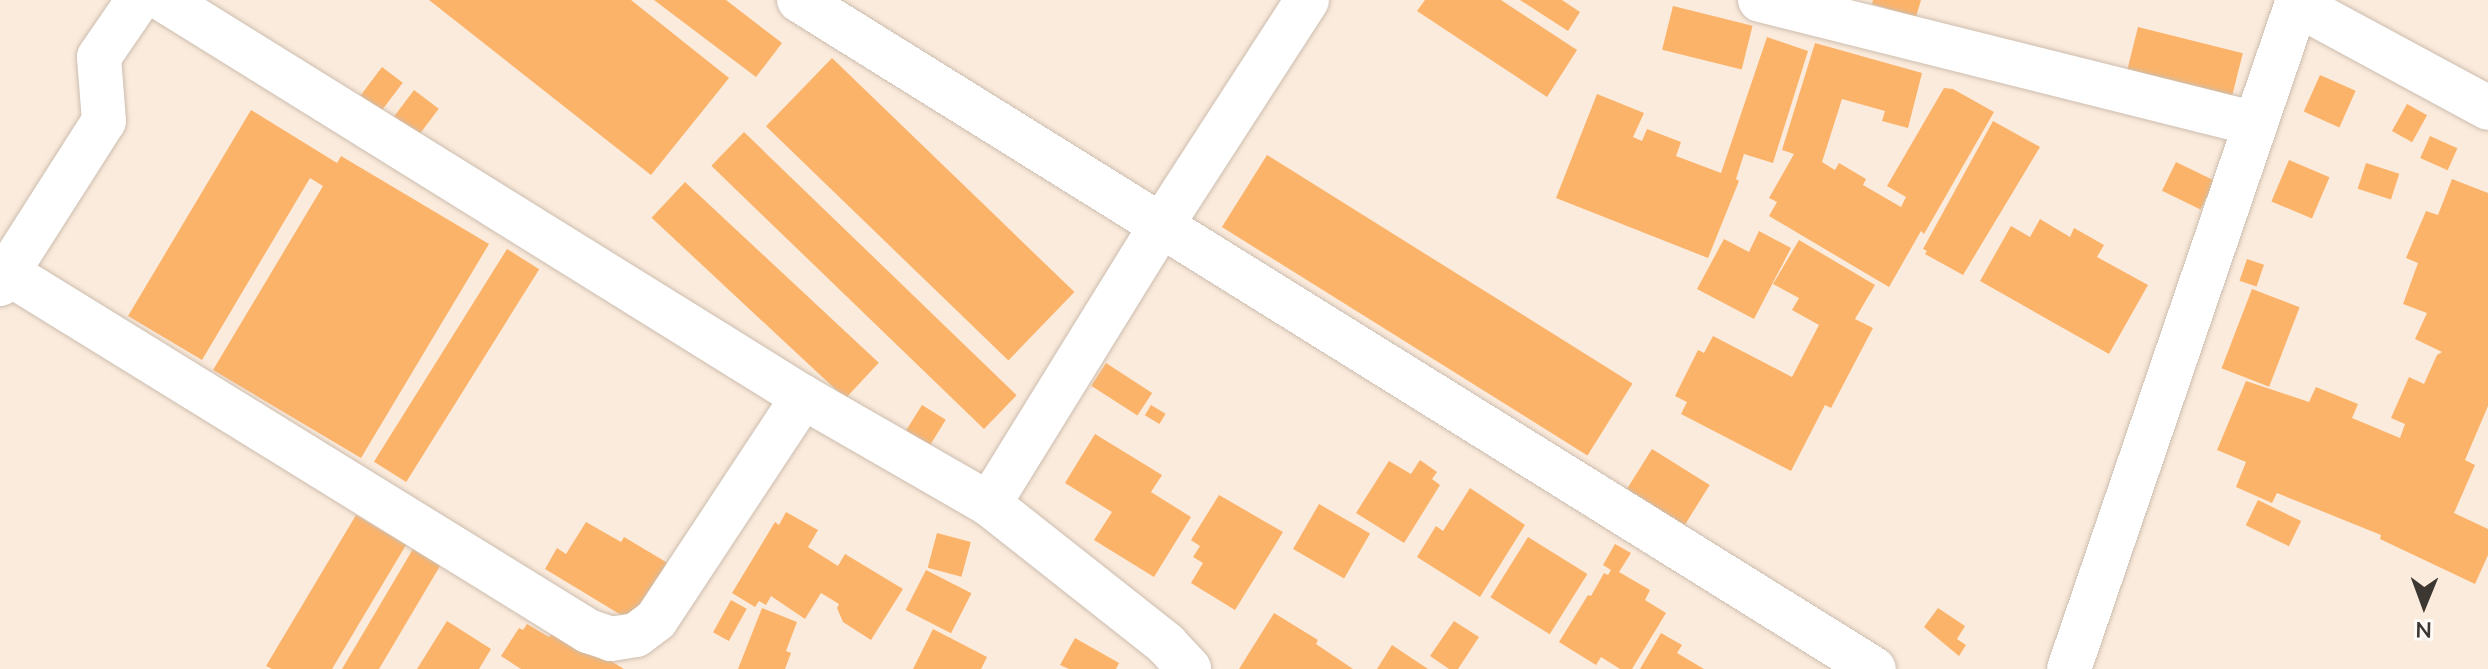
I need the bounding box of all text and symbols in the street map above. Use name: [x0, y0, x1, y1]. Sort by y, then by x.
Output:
north arrow: [2384, 565, 2464, 645]
text: N: [2415, 614, 2432, 644]

